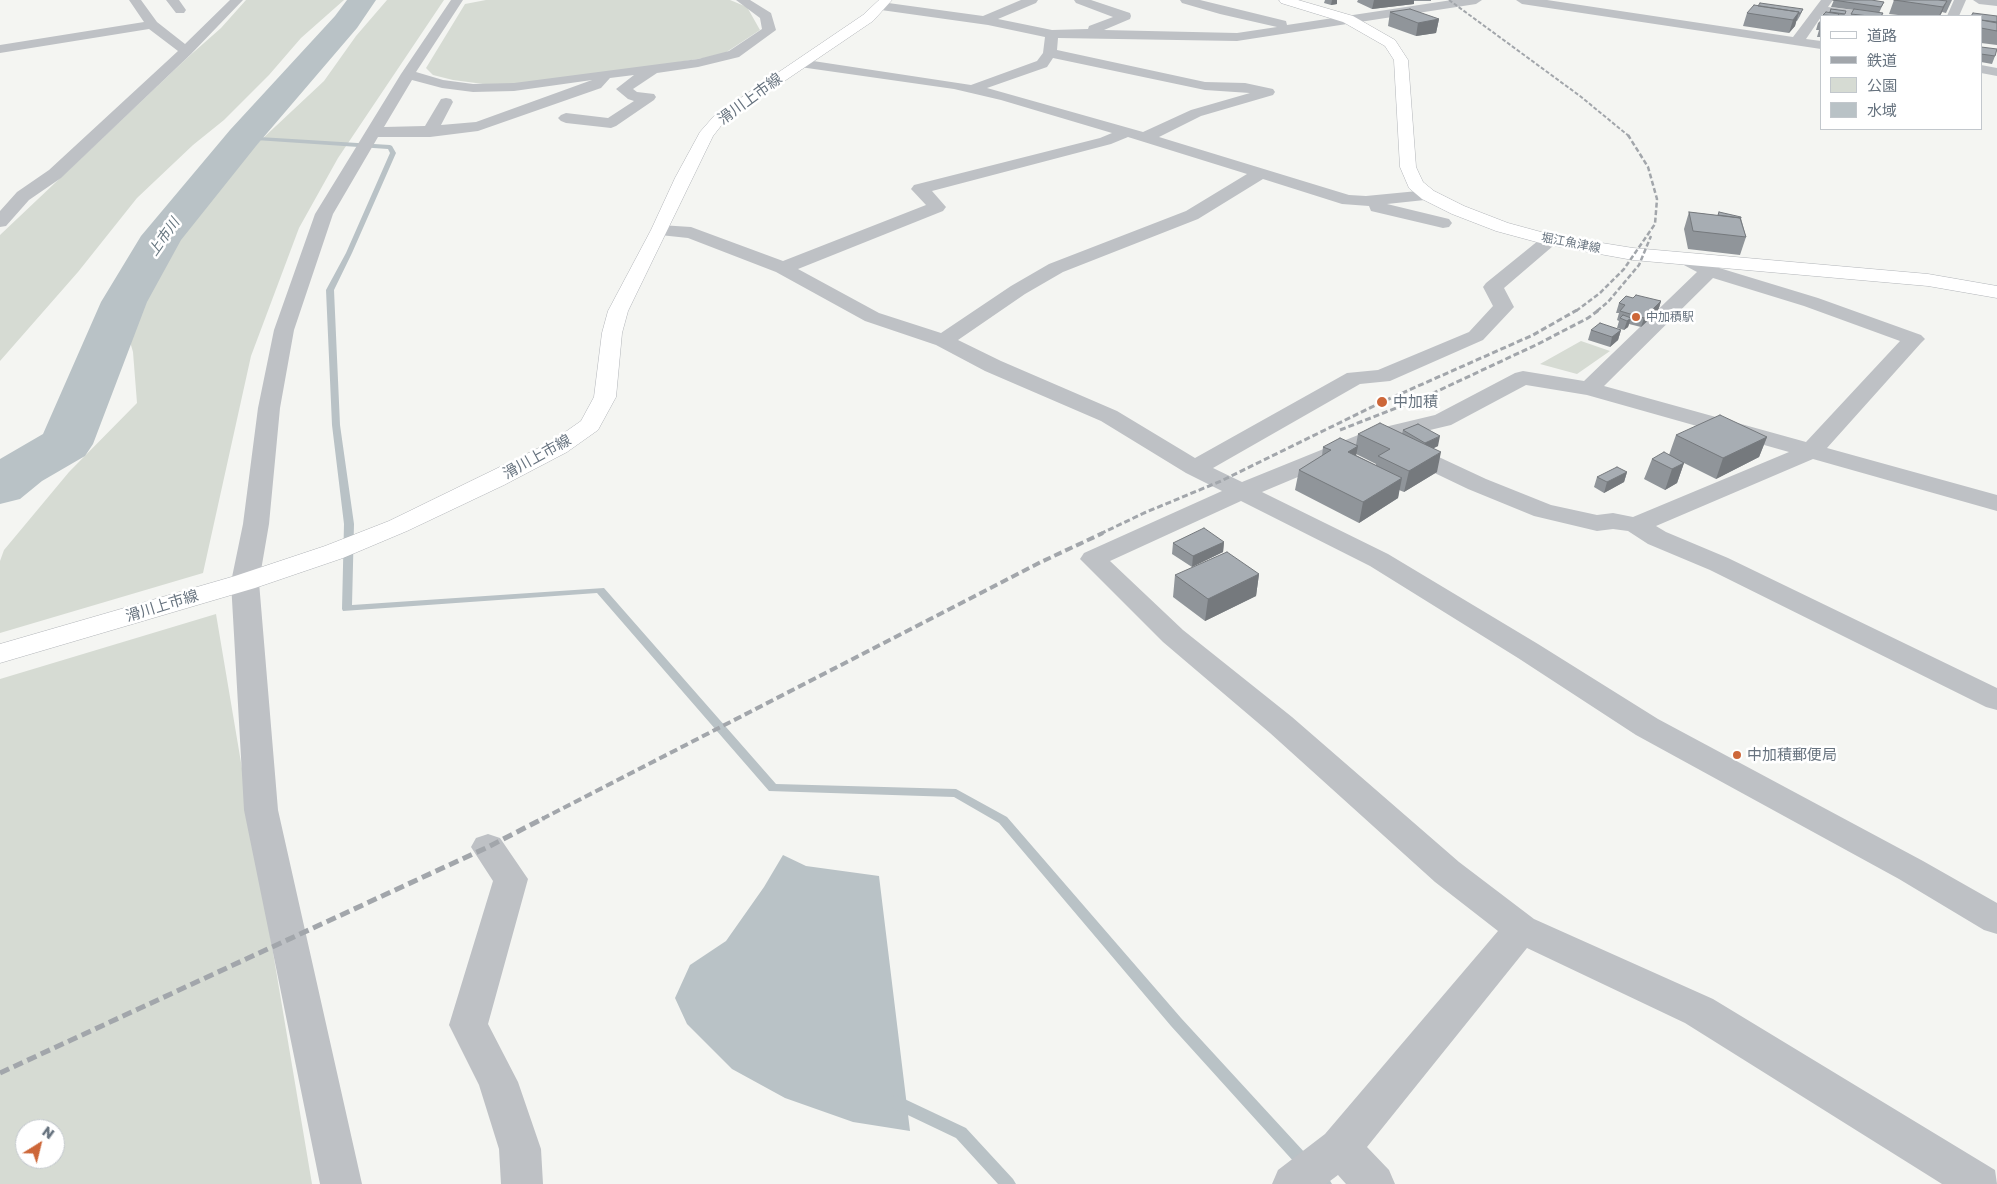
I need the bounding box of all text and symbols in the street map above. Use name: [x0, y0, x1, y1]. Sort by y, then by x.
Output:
legend: [1820, 15, 1982, 130]
text: 道路: [1867, 26, 1897, 44]
text: 鉄道: [1867, 51, 1897, 69]
street label: 滑川上市線: [714, 70, 786, 128]
text: 公園: [1867, 76, 1897, 94]
text: 水域: [1867, 101, 1897, 119]
water label: 上市川: [145, 215, 183, 259]
street label: 堀江魚津線: [1540, 230, 1602, 256]
place label: 中加積駅: [1646, 310, 1694, 324]
marker: 中加積駅: [1630, 311, 1642, 323]
place label: 中加積: [1393, 393, 1438, 411]
marker: 中加積: [1375, 395, 1389, 409]
street label: 滑川上市線: [500, 431, 574, 483]
street label: 滑川上市線: [124, 586, 200, 626]
place label: 中加積郵便局: [1747, 746, 1837, 764]
marker: 中加積郵便局: [1731, 749, 1743, 761]
north arrow: [15, 1119, 65, 1169]
text: N: [39, 1122, 58, 1142]

